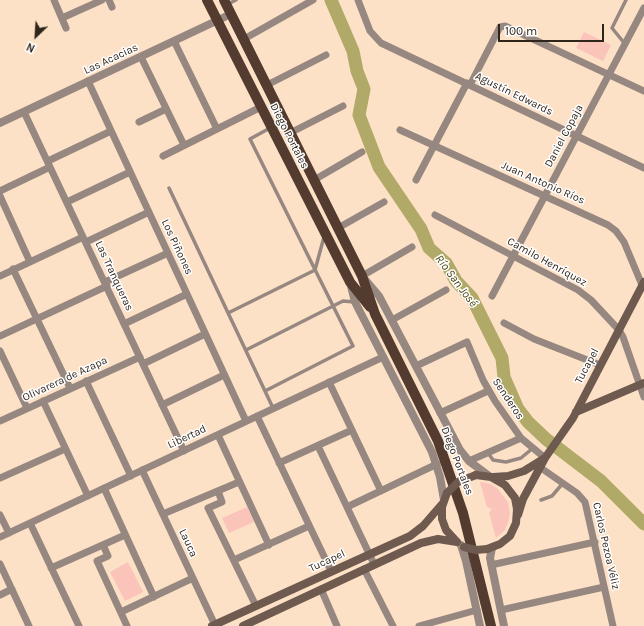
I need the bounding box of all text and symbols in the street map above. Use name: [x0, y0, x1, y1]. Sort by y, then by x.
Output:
north arrow: [16, 16, 56, 56]
scale bar: [500, 16, 606, 42]
text: 100 m: [505, 24, 537, 38]
text: N: [24, 40, 37, 55]
street label: Las Acacias: [82, 41, 140, 77]
street label: Agustín Edwards: [473, 70, 555, 118]
street label: Diego Portales: [267, 101, 311, 171]
street label: Daniel Copaja: [542, 102, 586, 170]
street label: Juan Antonio Ríos: [499, 159, 587, 207]
street label: Los Piñones: [158, 217, 196, 277]
street label: Camilo Henríquez: [505, 235, 589, 289]
street label: Las Tranqueras: [92, 239, 136, 313]
water label: Río San José: [432, 252, 480, 310]
street label: Tucapel: [572, 346, 602, 386]
street label: Olivarera de Azapa: [20, 354, 110, 404]
street label: Senderos: [489, 376, 527, 422]
street label: Libertad: [166, 422, 208, 452]
street label: Diego Portales: [438, 425, 476, 497]
street label: Carlos Pezoa Véliz: [590, 501, 622, 591]
street label: Lauca: [176, 527, 200, 559]
street label: Tucapel: [307, 547, 347, 575]

